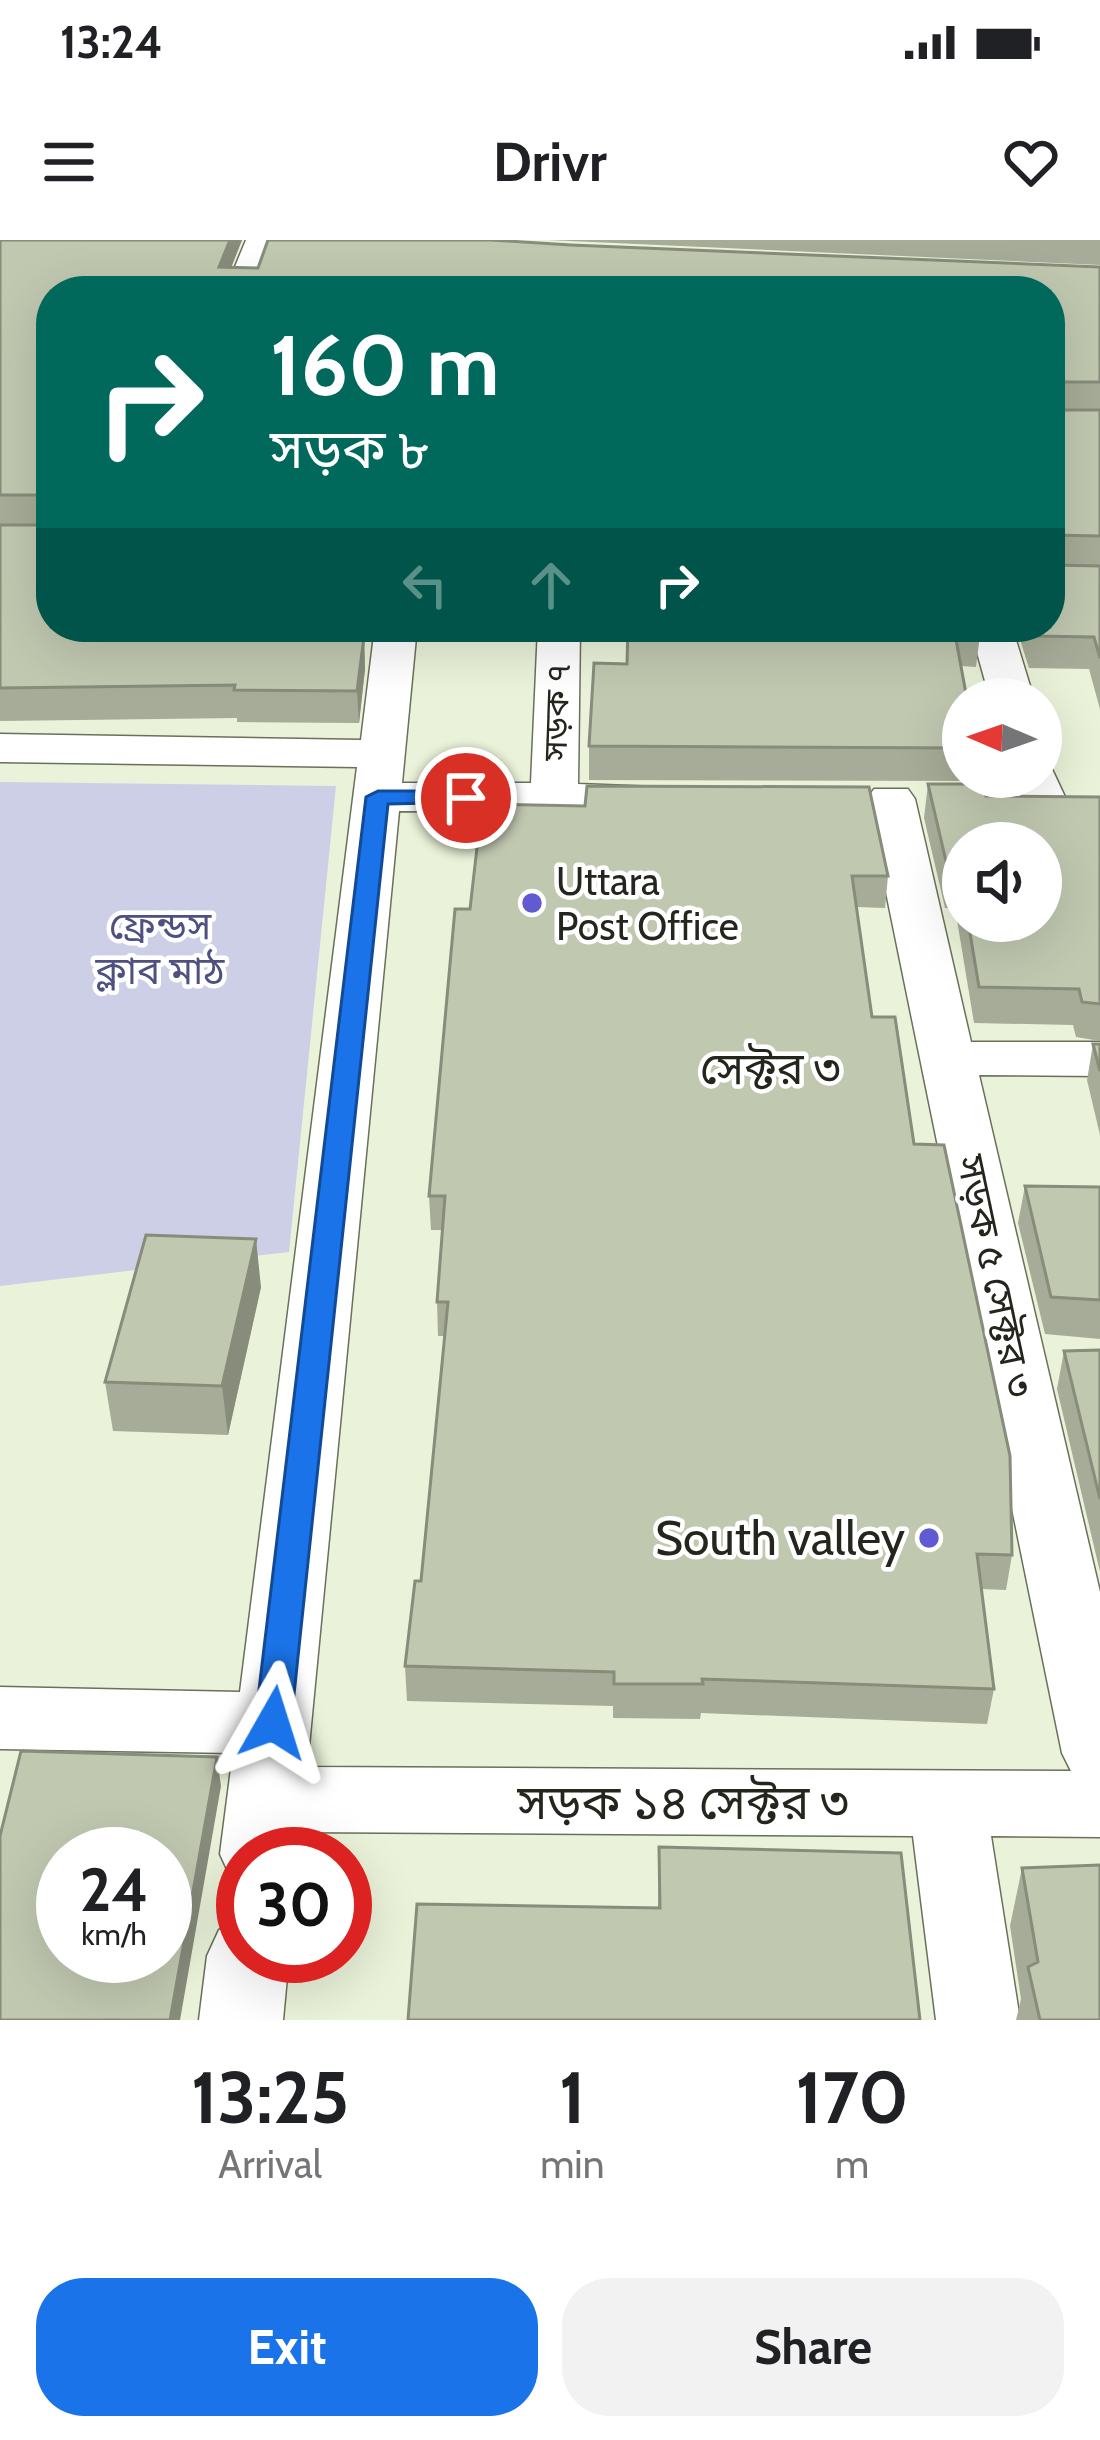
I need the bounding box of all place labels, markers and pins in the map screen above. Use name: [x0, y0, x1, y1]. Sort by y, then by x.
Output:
pin: [415, 747, 517, 849]
place label: Uttara Post Office: [556, 857, 739, 950]
marker: Uttara Post Office: [519, 890, 545, 916]
place label: South valley: [655, 1509, 905, 1567]
marker: South valley: [916, 1525, 942, 1551]

